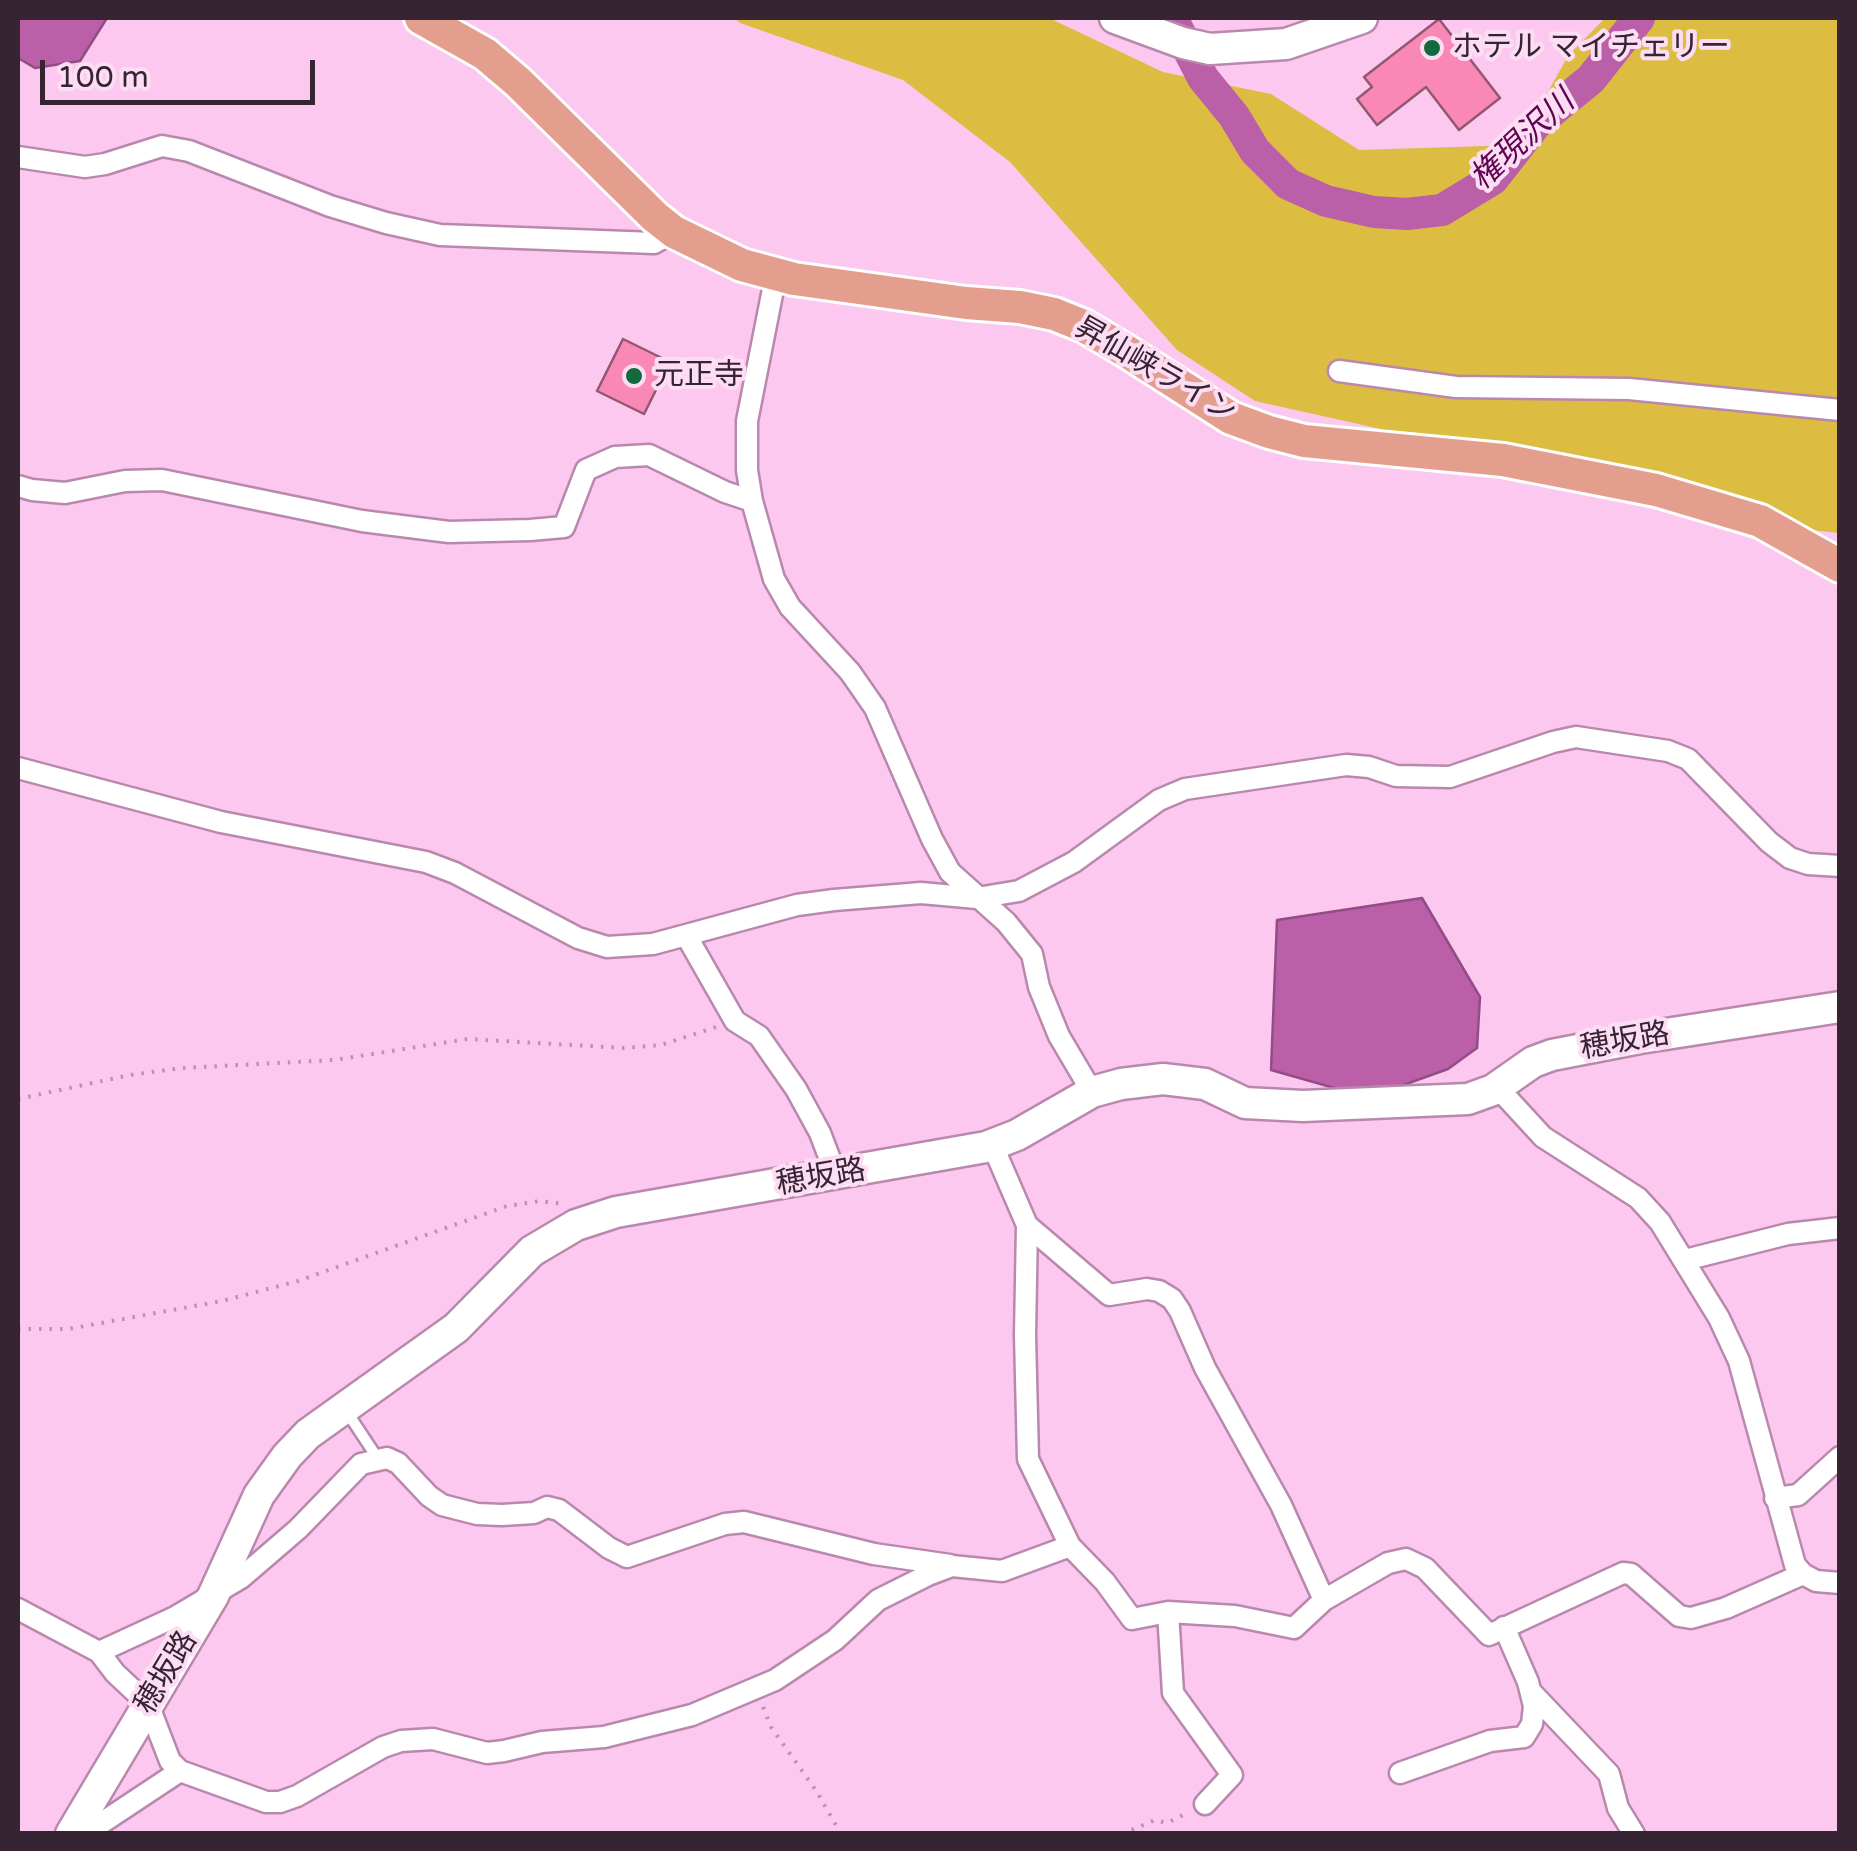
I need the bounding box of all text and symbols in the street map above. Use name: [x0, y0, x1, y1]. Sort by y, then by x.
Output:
place label: ホテル マイチェリー: [1452, 30, 1730, 66]
marker: ホテル マイチェリー: [1421, 37, 1443, 59]
scale bar: [45, 40, 320, 102]
text: 100 m: [57, 59, 149, 96]
water label: 権現沢川: [1463, 83, 1583, 199]
street label: 昇仙峡ライン: [1068, 310, 1242, 432]
place label: 元正寺: [654, 358, 744, 394]
marker: 元正寺: [623, 365, 645, 387]
street label: 穂坂路: [1578, 1016, 1672, 1068]
street label: 穂坂路: [774, 1152, 868, 1204]
street label: 穂坂路: [128, 1625, 206, 1721]

